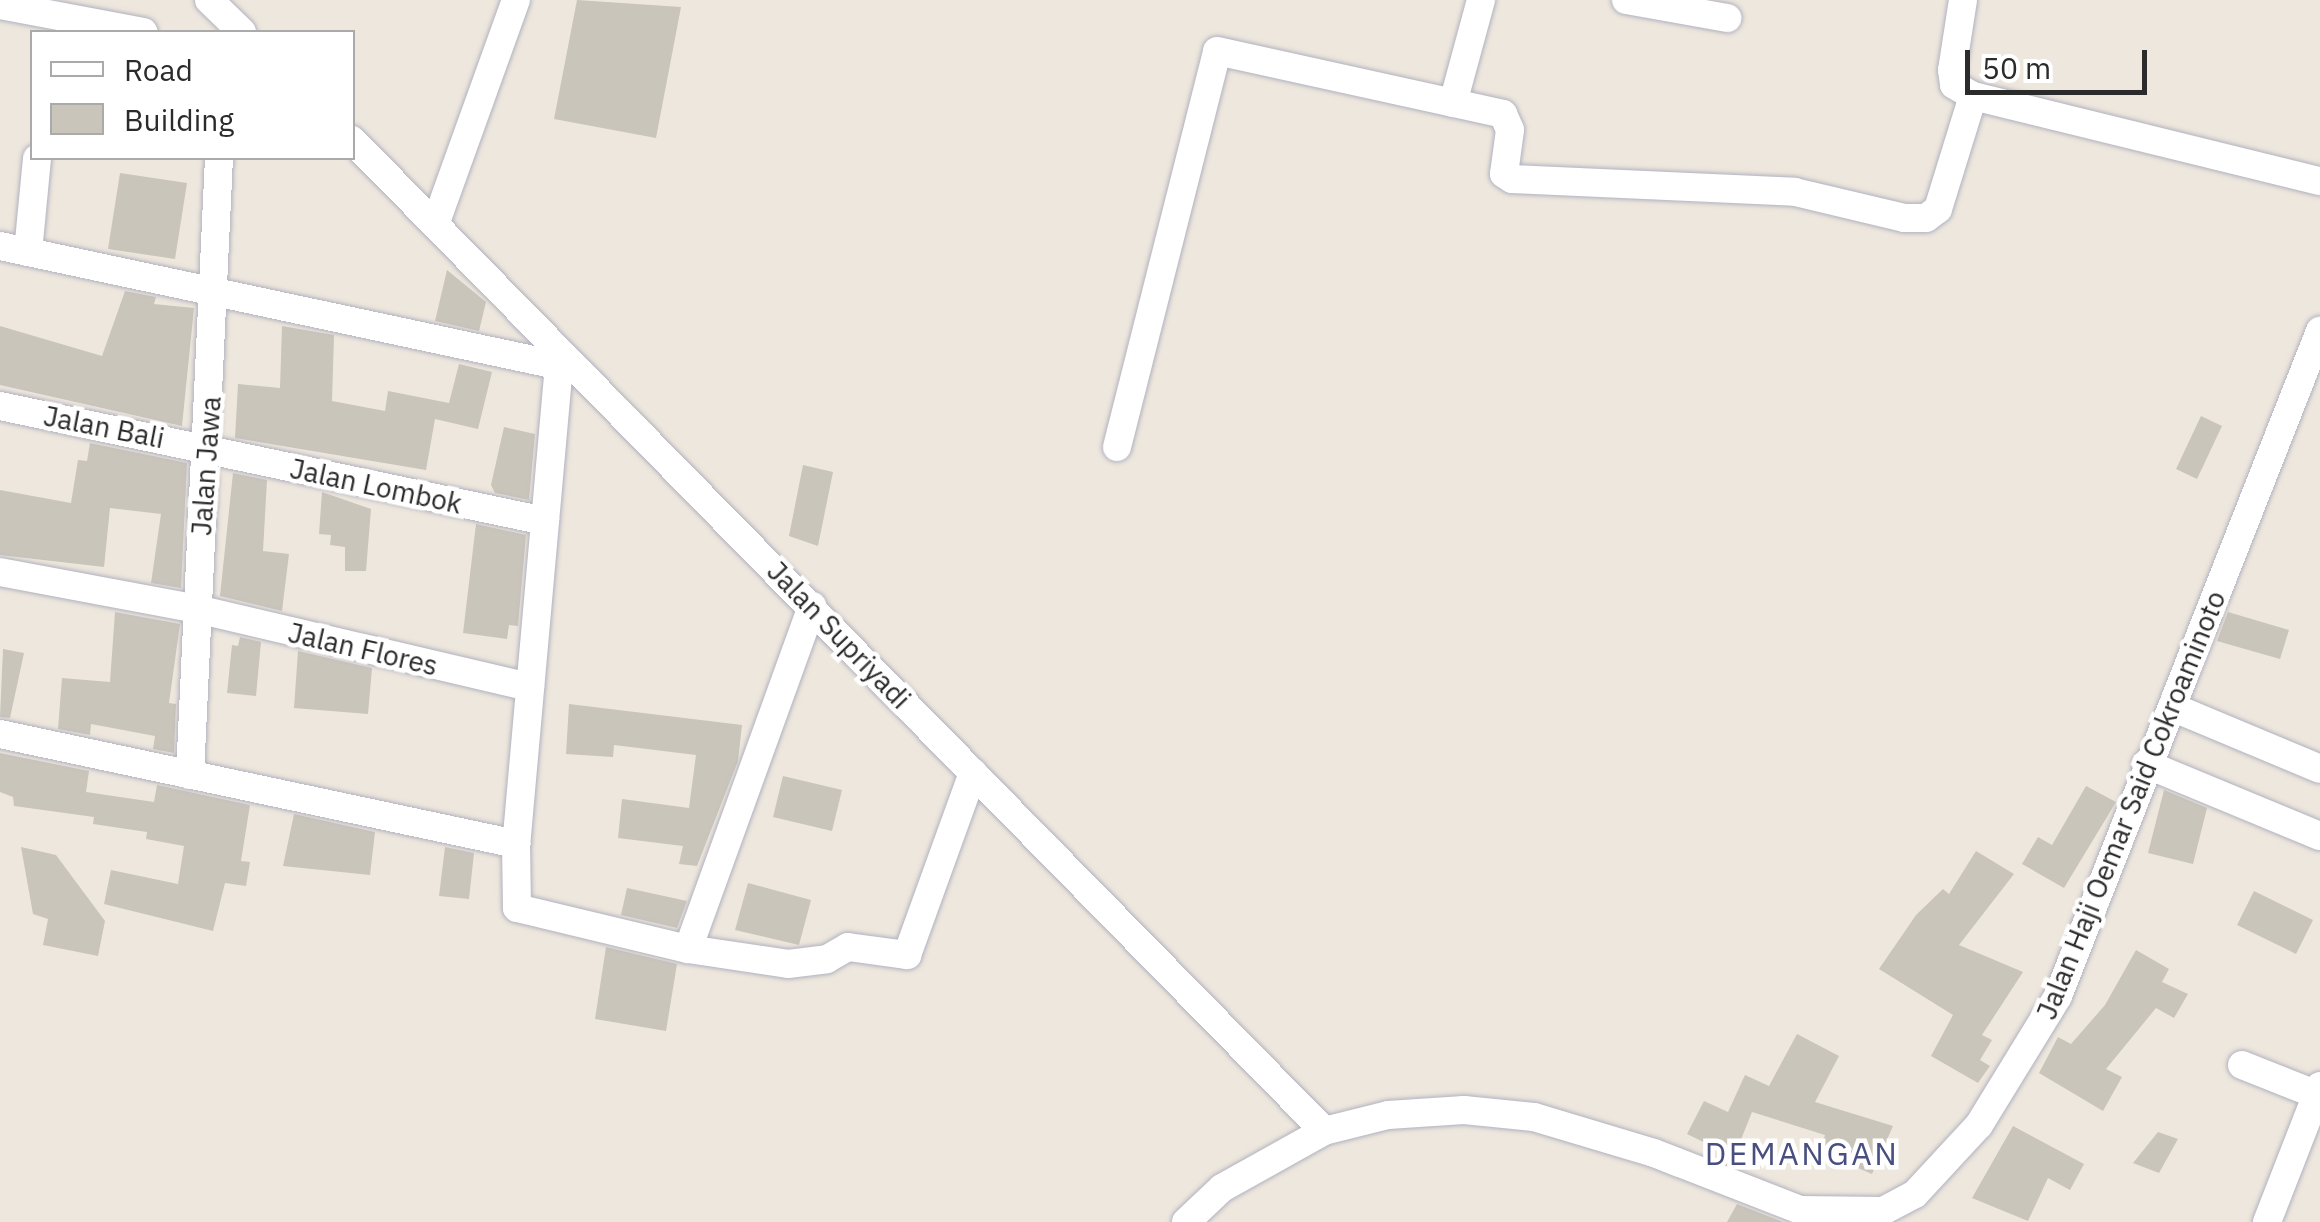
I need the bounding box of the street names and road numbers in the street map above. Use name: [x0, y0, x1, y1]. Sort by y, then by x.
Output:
street label: Jalan Jawa: [184, 395, 228, 537]
street label: Jalan Bali: [41, 399, 167, 455]
street label: Jalan Lombok: [287, 451, 465, 521]
street label: Jalan Supriyadi: [760, 554, 918, 716]
street label: Jalan Haji Oemar Said Cokroaminoto: [2029, 586, 2233, 1024]
street label: Jalan Flores: [285, 615, 441, 683]

